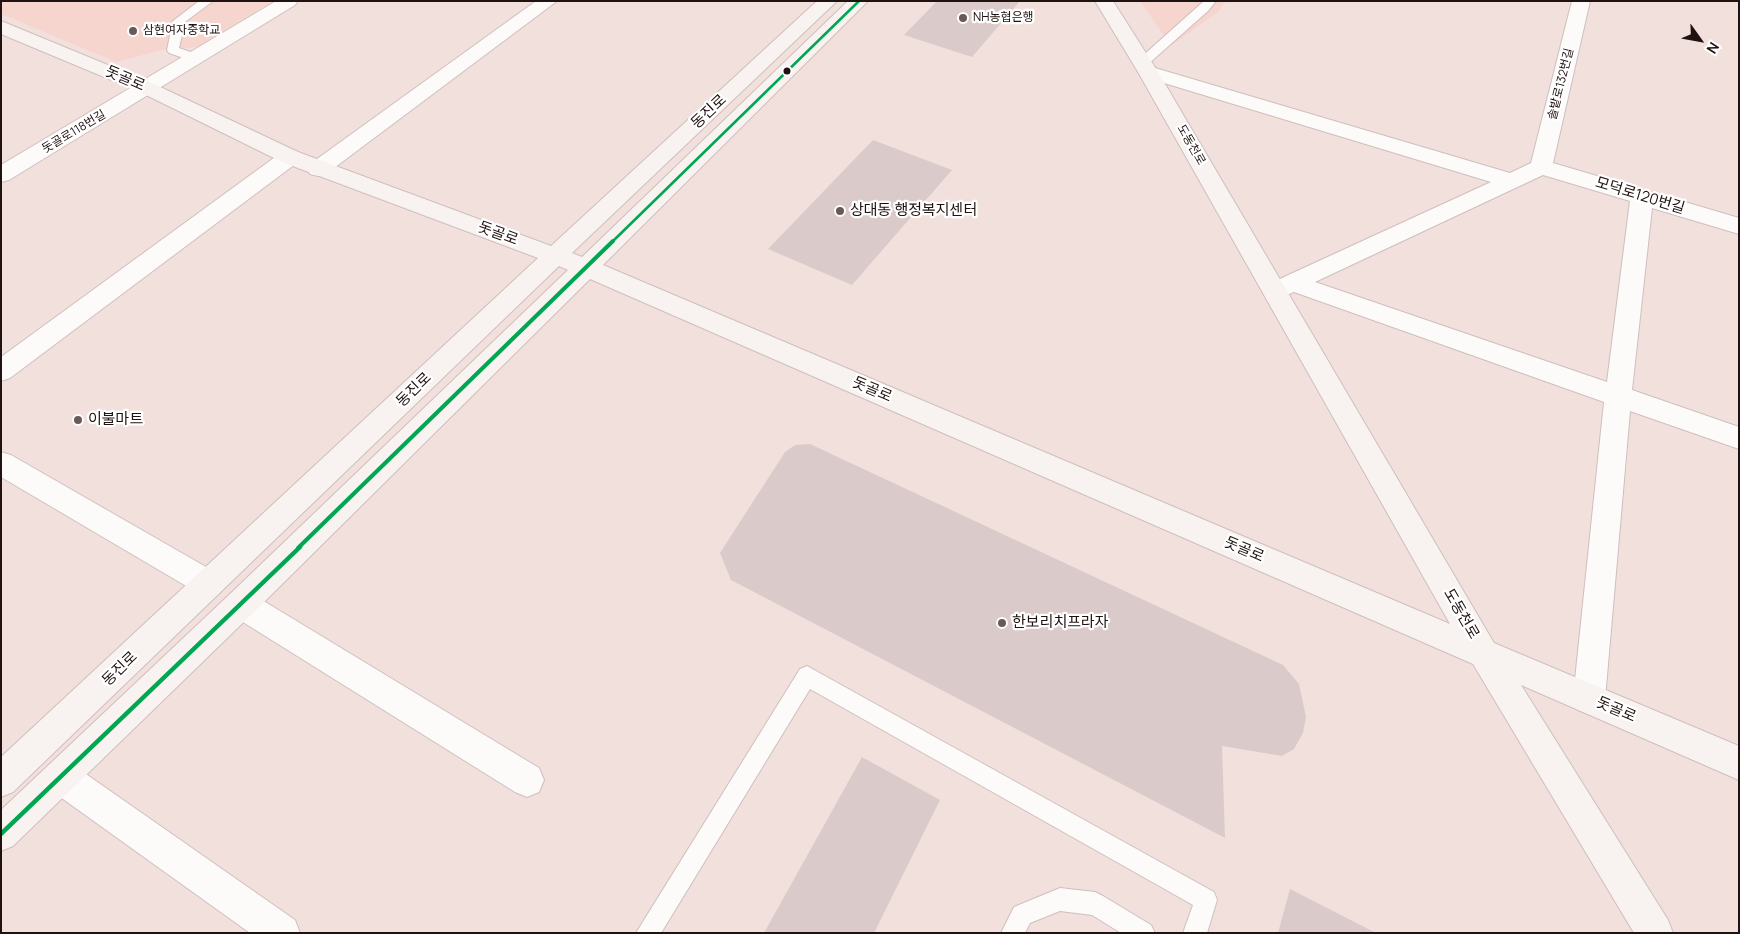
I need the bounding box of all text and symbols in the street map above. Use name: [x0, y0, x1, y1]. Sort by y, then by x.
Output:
place label: NH농협은행: [973, 11, 1034, 25]
marker: NH농협은행: [957, 12, 969, 24]
north arrow: [1675, 15, 1725, 65]
place label: 삼현여자중학교: [143, 24, 220, 38]
marker: 삼현여자중학교: [127, 25, 139, 37]
text: N: [1702, 39, 1724, 58]
street label: 솔밭로132번길: [1545, 47, 1577, 121]
street label: 돗골로: [102, 63, 148, 95]
unlabelled marker: [782, 66, 792, 76]
street label: 동진로: [688, 91, 730, 133]
street label: 돗골로118번길: [40, 107, 108, 157]
street label: 도동천로: [1174, 122, 1208, 168]
street label: 모덕로120번길: [1593, 174, 1687, 218]
place label: 상대동 행정복지센터: [850, 202, 977, 220]
marker: 상대동 행정복지센터: [834, 205, 846, 217]
street label: 돗골로: [475, 218, 521, 250]
street label: 동진로: [393, 369, 435, 411]
street label: 돗골로: [849, 374, 895, 406]
place label: 이불마트: [88, 411, 143, 429]
marker: 이불마트: [72, 414, 84, 426]
street label: 돗골로: [1221, 534, 1267, 566]
street label: 도동천로: [1439, 586, 1483, 642]
place label: 한보리치프라자: [1012, 614, 1109, 632]
marker: 한보리치프라자: [996, 617, 1008, 629]
street label: 동진로: [99, 648, 141, 690]
street label: 돗골로: [1593, 694, 1639, 726]

